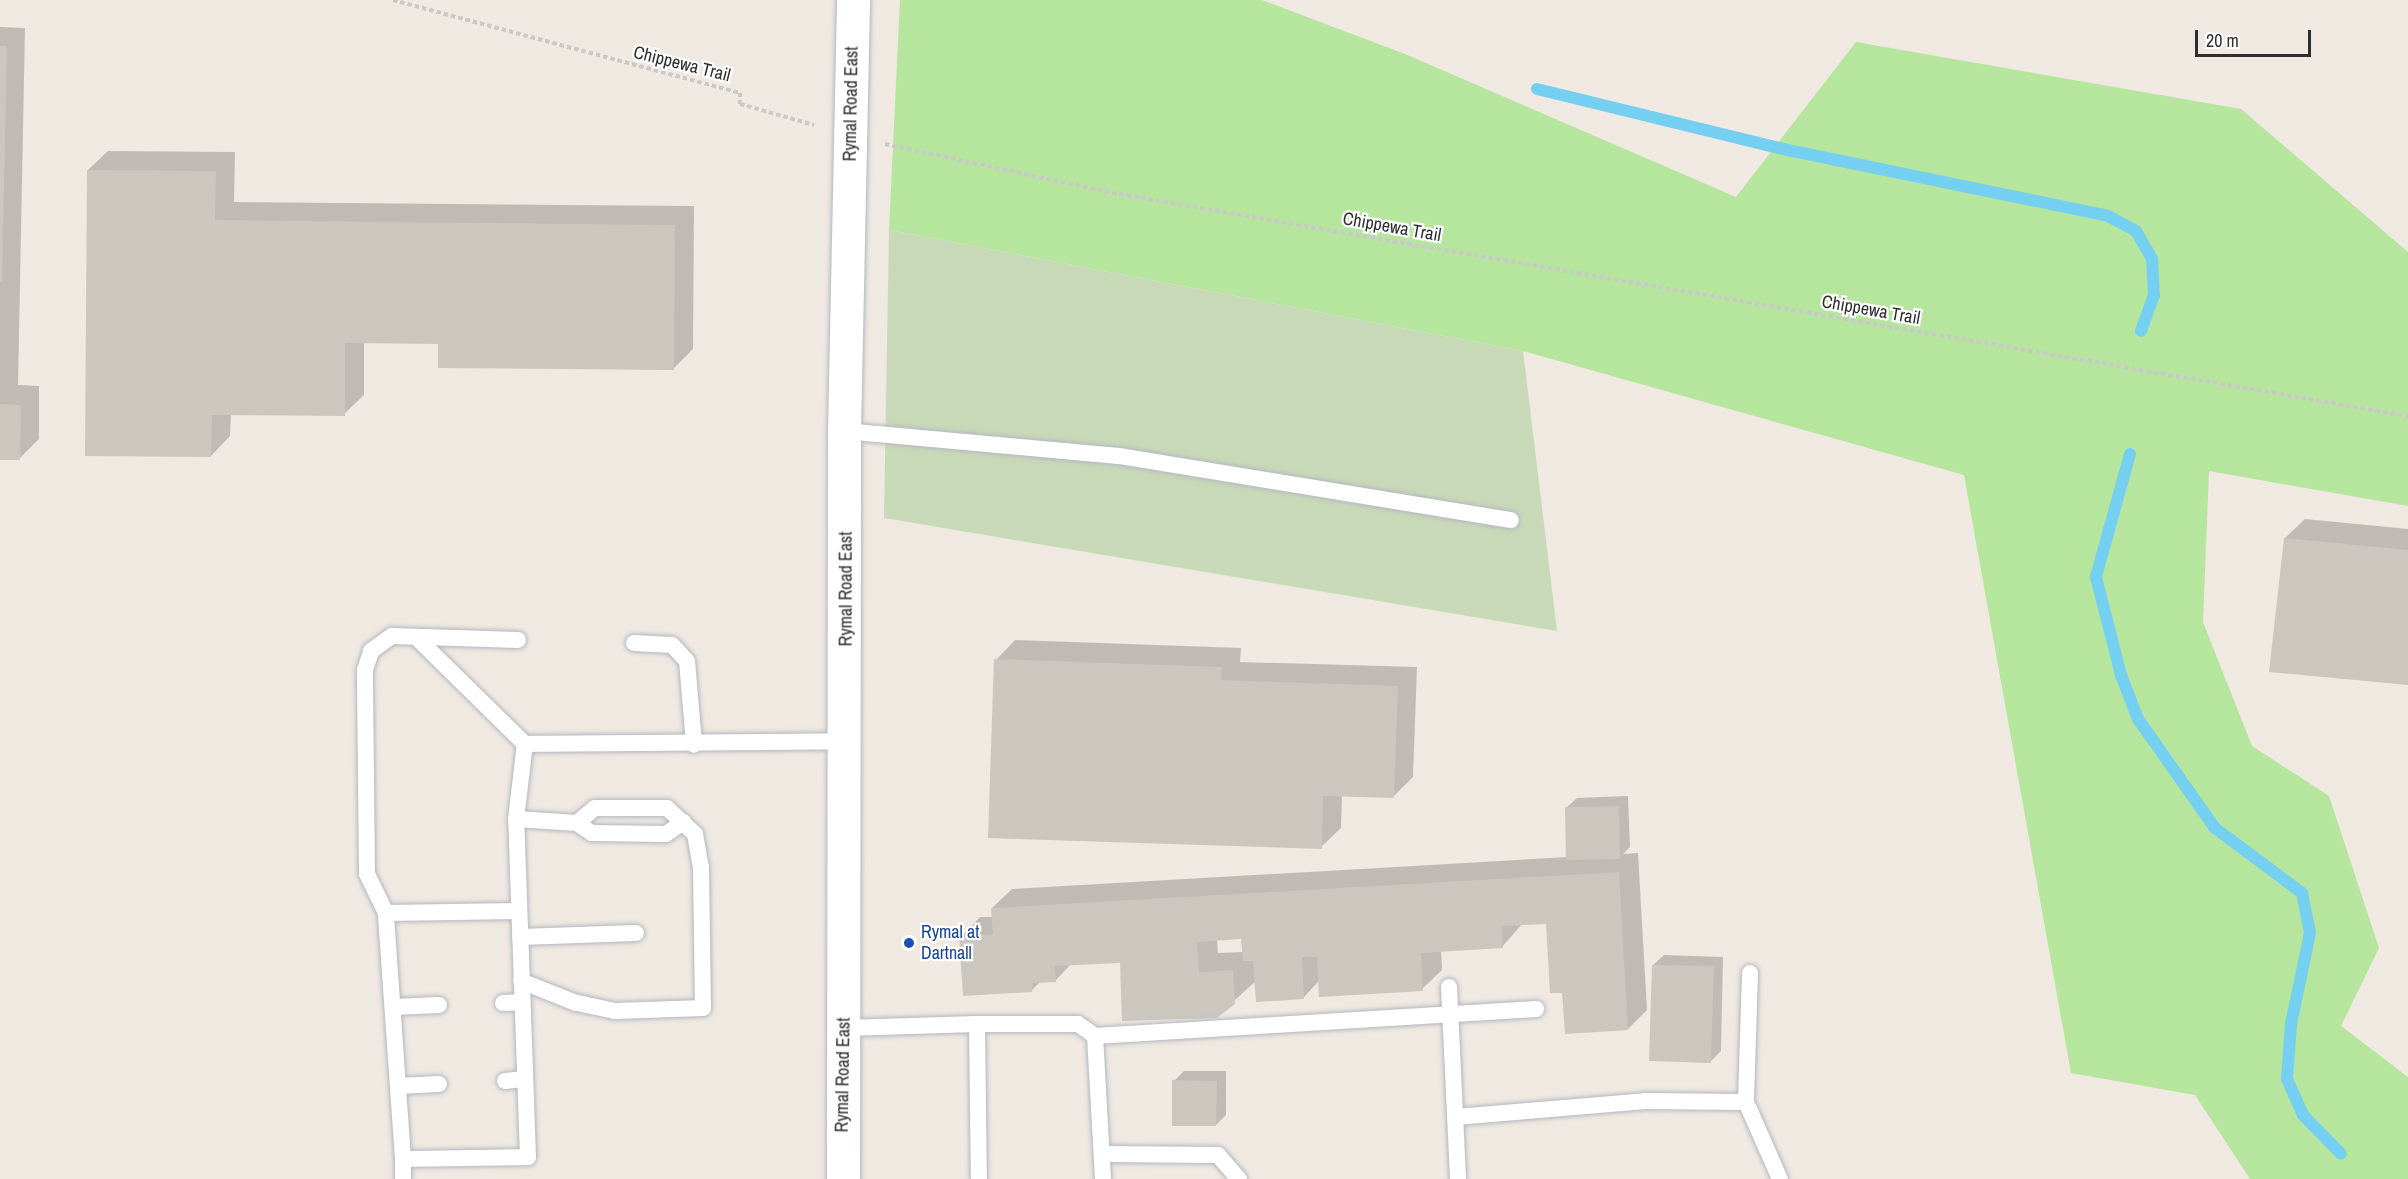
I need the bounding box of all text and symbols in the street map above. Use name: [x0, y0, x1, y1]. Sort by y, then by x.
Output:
scale bar: [2198, 18, 2314, 56]
text: 20 m: [2206, 28, 2239, 53]
street label: Chippewa Trail: [631, 41, 733, 87]
street label: Rymal Road East: [839, 46, 863, 162]
street label: Chippewa Trail: [1341, 208, 1443, 246]
street label: Chippewa Trail: [1820, 291, 1922, 329]
street label: Rymal Road East: [835, 532, 857, 646]
place label: Rymal at Dartnall: [921, 922, 979, 964]
marker: Rymal at Dartnall: [902, 936, 916, 950]
street label: Rymal Road East: [831, 1017, 855, 1133]

